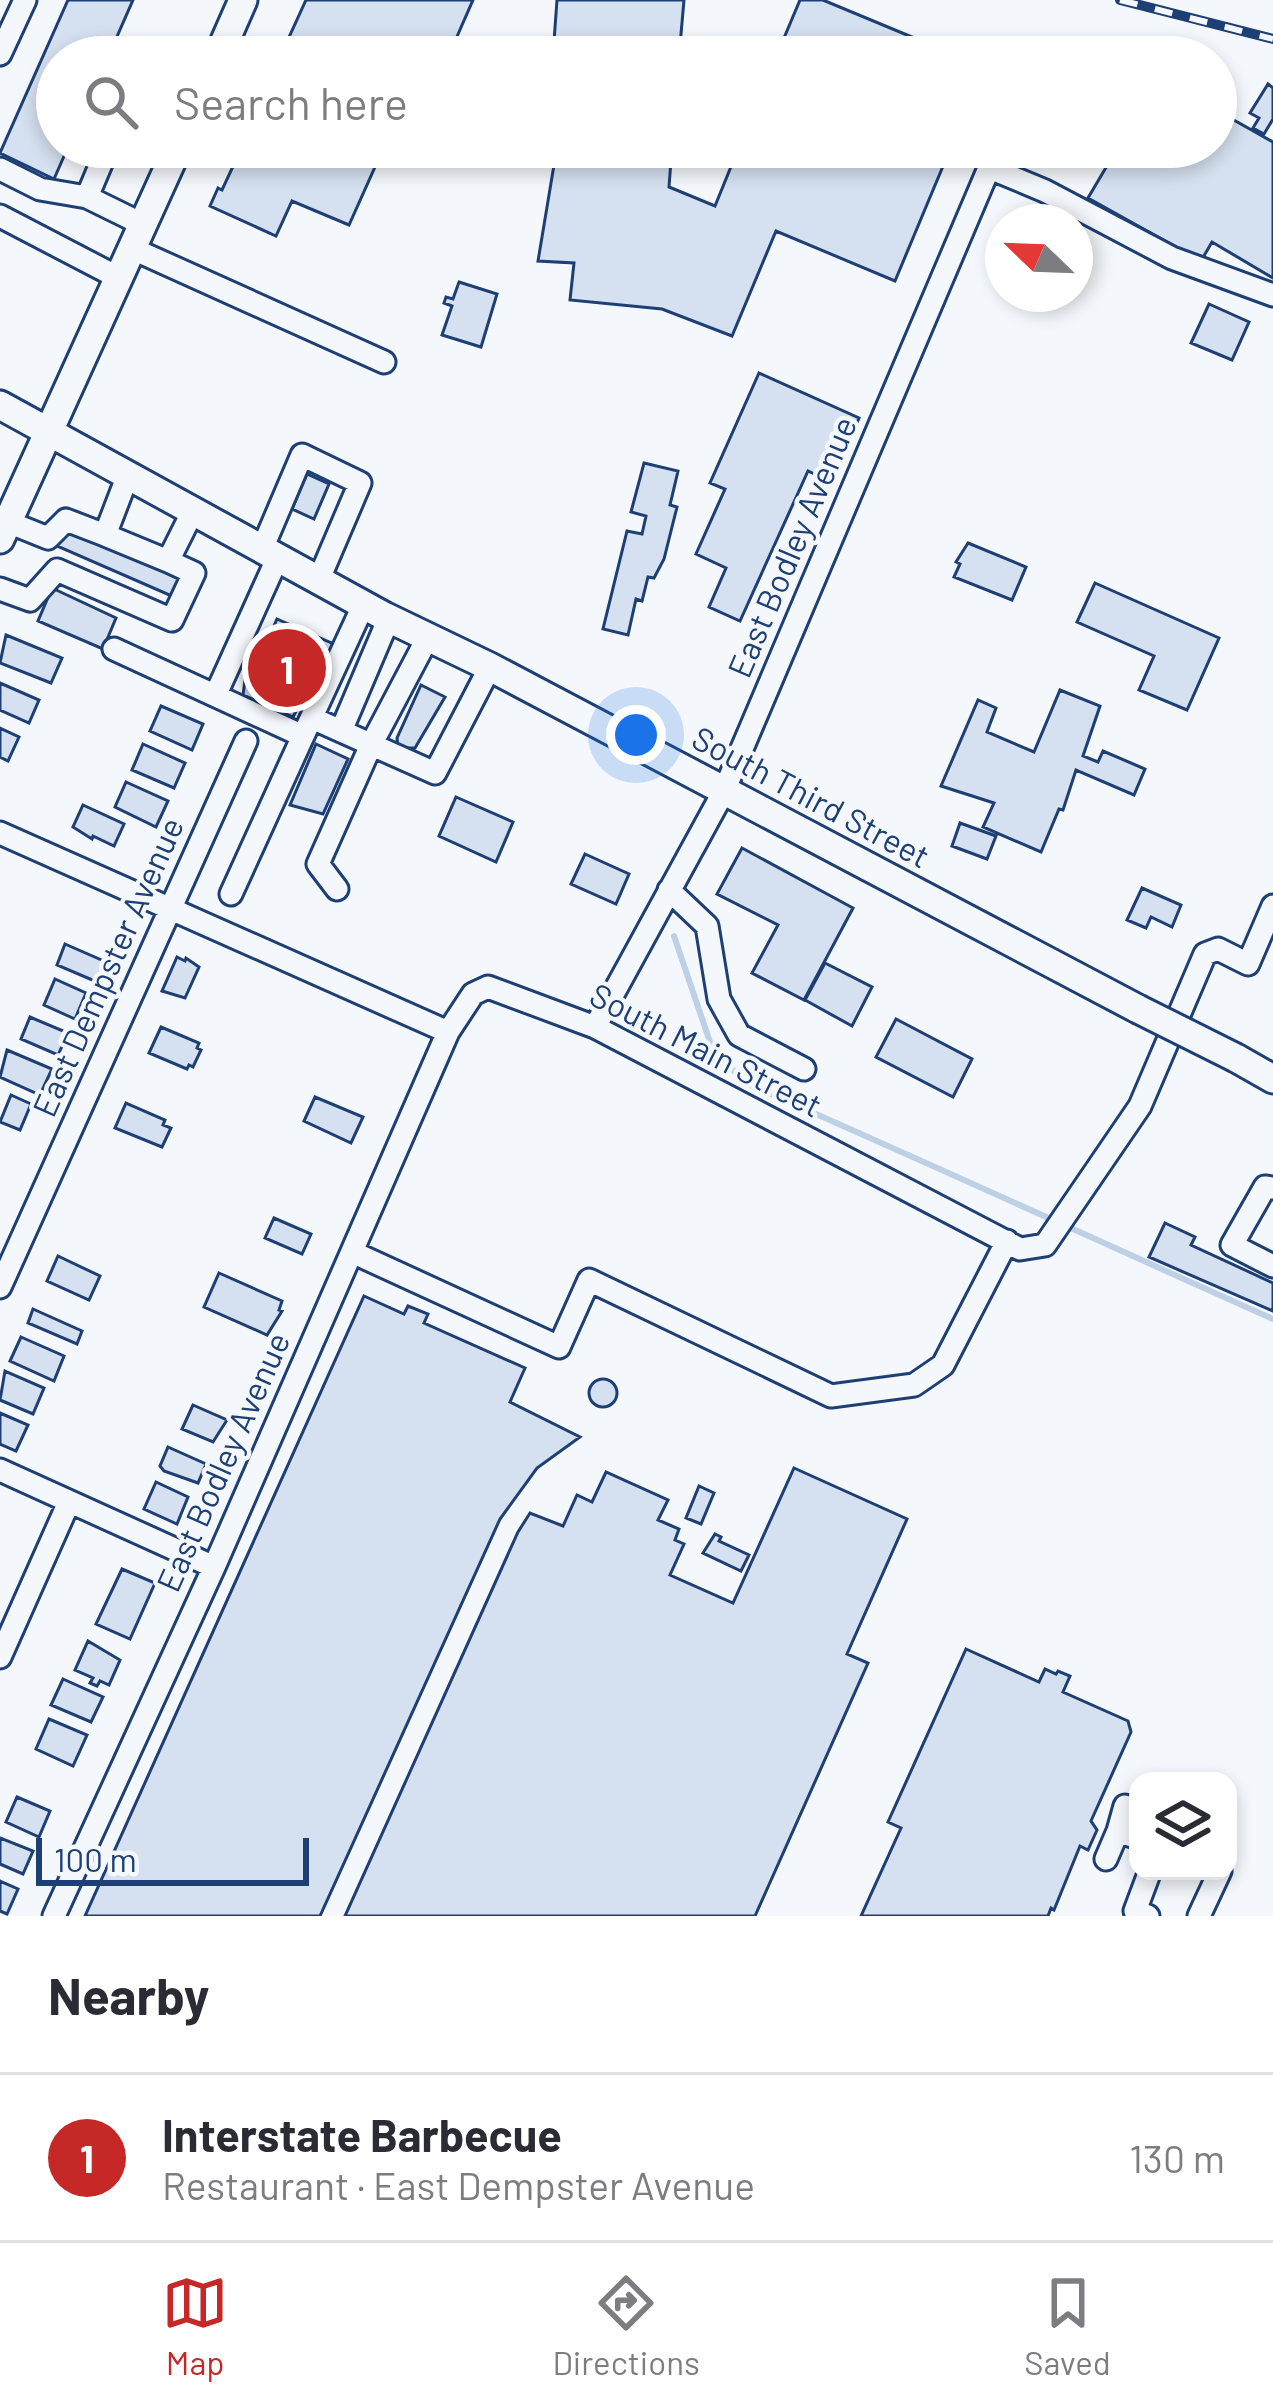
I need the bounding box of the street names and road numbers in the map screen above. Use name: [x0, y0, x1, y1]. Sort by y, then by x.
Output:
street label: East Bodley Avenue: [718, 410, 864, 683]
street label: South Third Street: [686, 717, 937, 875]
street label: East Dempster Avenue: [23, 811, 191, 1122]
street label: South Main Street: [584, 973, 829, 1125]
street label: East Bodley Avenue: [147, 1326, 297, 1597]

